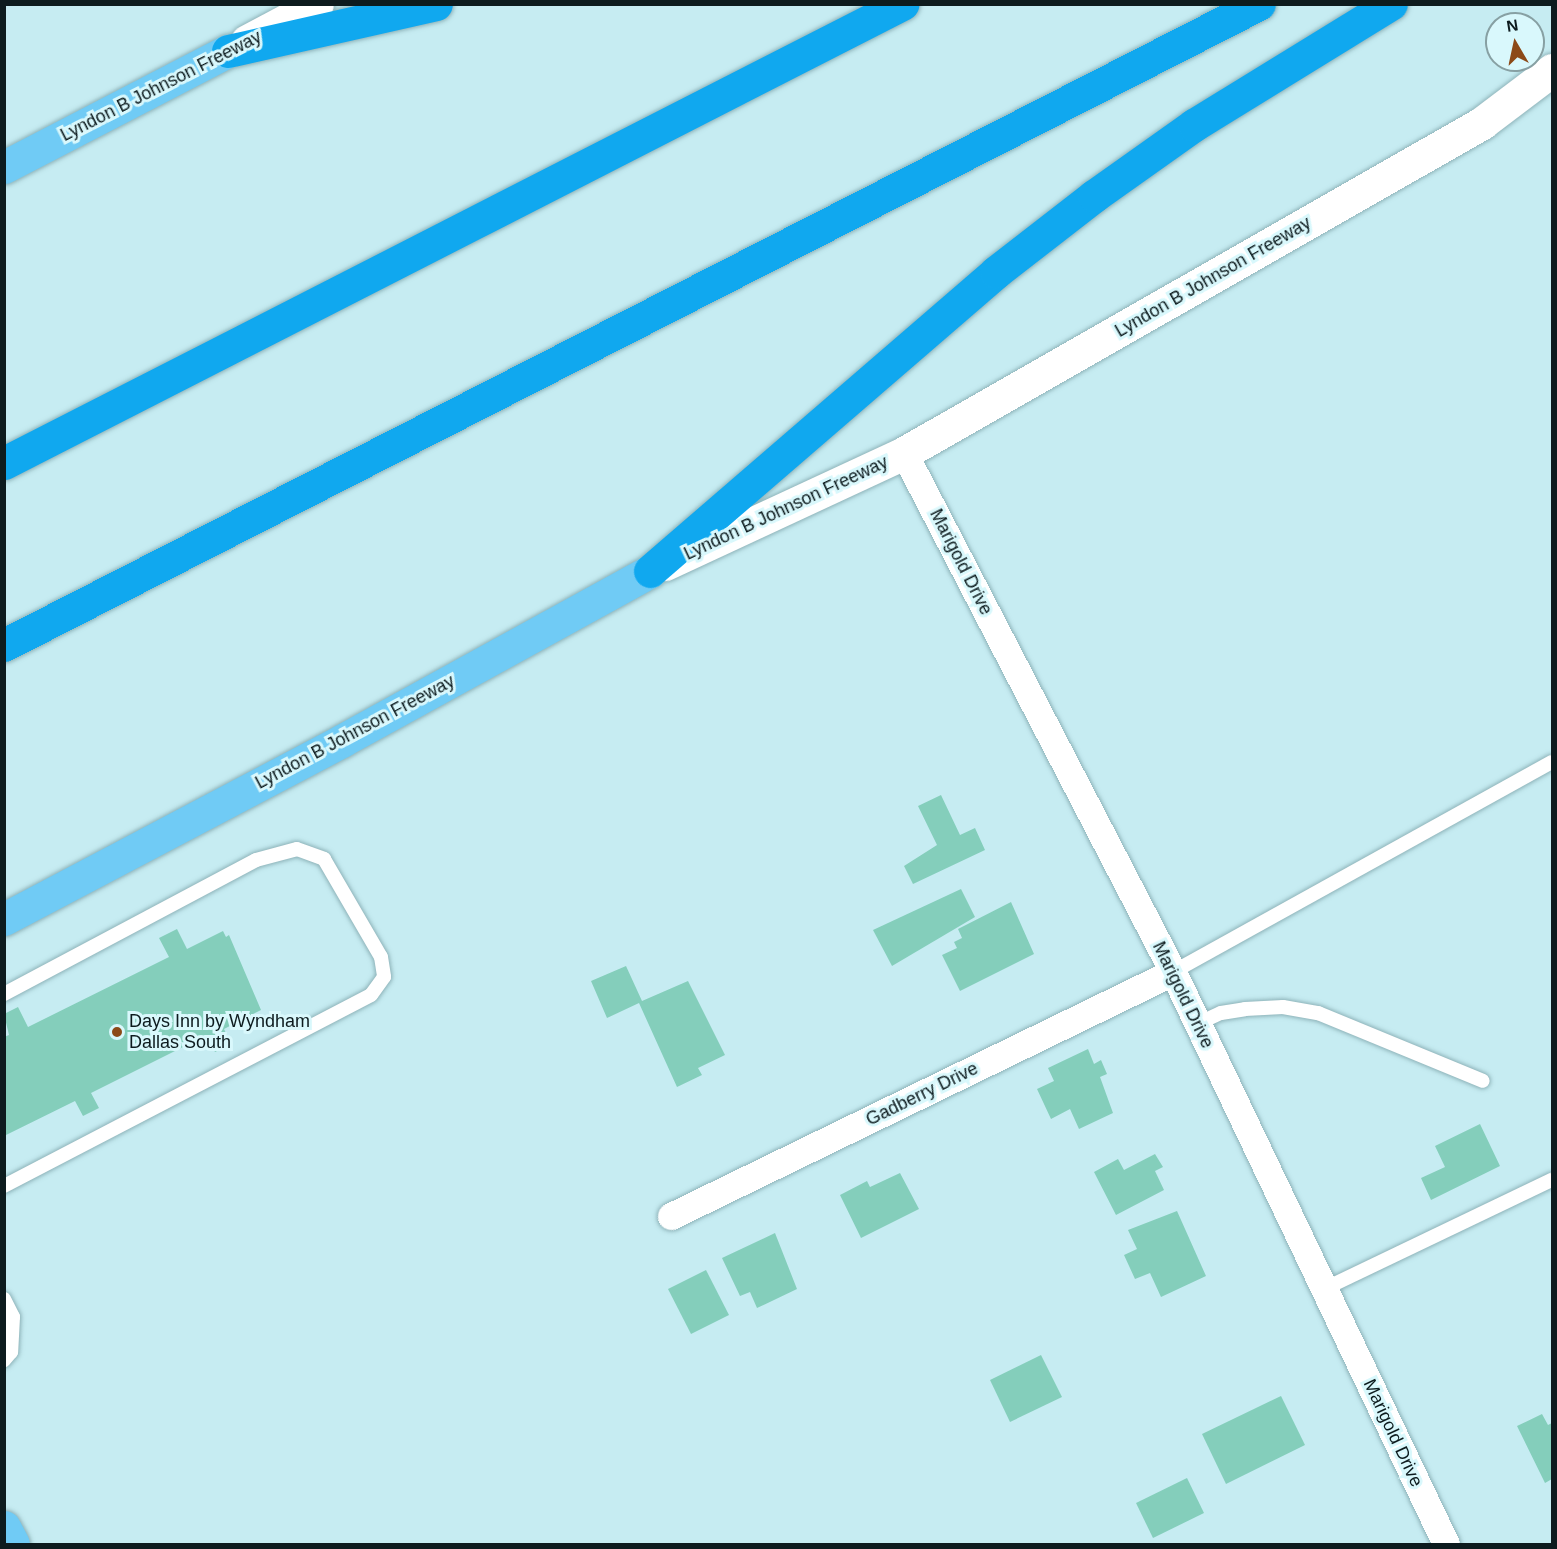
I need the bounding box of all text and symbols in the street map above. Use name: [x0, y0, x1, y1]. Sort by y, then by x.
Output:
north arrow: [1485, 12, 1545, 72]
text: N: [1505, 16, 1519, 35]
street label: Lyndon B Johnson Freeway: [57, 26, 265, 146]
street label: Lyndon B Johnson Freeway: [1111, 212, 1315, 342]
street label: Lyndon B Johnson Freeway: [681, 451, 891, 565]
street label: Marigold Drive: [925, 505, 997, 619]
street label: Lyndon B Johnson Freeway: [252, 670, 458, 794]
street label: Marigold Drive: [1148, 938, 1218, 1052]
place label: Days Inn by Wyndham Dallas South: [129, 1011, 310, 1054]
marker: Days Inn by Wyndham Dallas South: [110, 1025, 124, 1039]
street label: Gadberry Drive: [862, 1058, 982, 1130]
street label: Marigold Drive: [1359, 1376, 1427, 1490]

